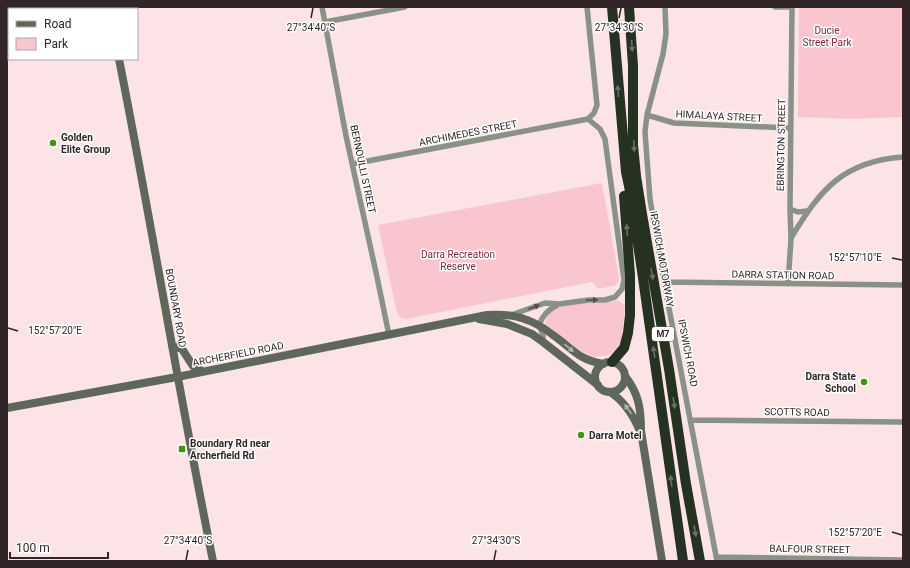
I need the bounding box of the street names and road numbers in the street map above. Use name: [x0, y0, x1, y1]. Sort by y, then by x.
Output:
street label: EBRINGTON STREET: [775, 99, 787, 191]
street label: HIMALAYA STREET: [675, 108, 763, 124]
street label: ARCHIMEDES STREET: [418, 118, 518, 148]
street label: BERNOULLI STREET: [348, 124, 378, 214]
street label: IPSWICH MOTORWAY: [648, 210, 676, 308]
street label: BOUNDARY ROAD: [164, 268, 188, 348]
street label: DARRA STATION ROAD: [731, 269, 835, 281]
street label: IPSWICH ROAD: [676, 318, 700, 388]
road number: M7: [652, 327, 674, 341]
street label: ARCHERFIELD ROAD: [192, 340, 284, 368]
street label: SCOTTS ROAD: [764, 406, 830, 418]
street label: BALFOUR STREET: [769, 543, 851, 555]

